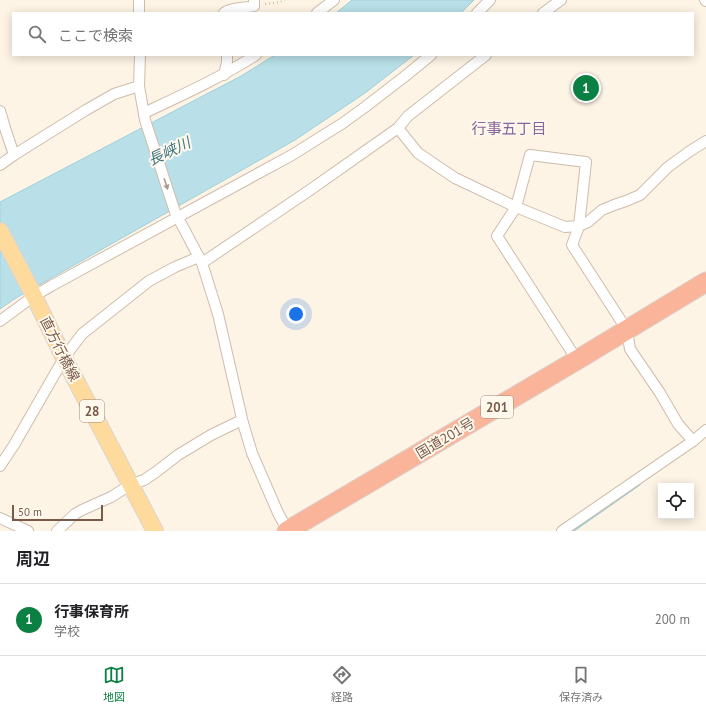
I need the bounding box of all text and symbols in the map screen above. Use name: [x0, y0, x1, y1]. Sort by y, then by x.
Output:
search box: [12, 12, 694, 56]
icon: search: [26, 23, 48, 45]
text: ここで検索: [58, 26, 133, 45]
pin: 1: [573, 73, 599, 103]
district label: 行事五丁目: [471, 119, 547, 138]
water label: 長峡川: [145, 132, 195, 169]
one-way arrow: [163, 178, 169, 190]
your location: [286, 304, 306, 324]
street label: 直方行橋線: [36, 314, 84, 384]
road number: 201: [481, 396, 513, 418]
road number: 28: [80, 400, 104, 422]
street label: 国道201号: [413, 414, 477, 462]
map controls: [658, 483, 694, 519]
button: locate: [658, 483, 694, 519]
scale bar: [12, 503, 103, 522]
text: 50 m: [18, 505, 42, 519]
text: 周辺: [16, 548, 50, 570]
text: 行事保育所: [54, 602, 129, 621]
text: 1: [25, 611, 33, 628]
text: 200 m: [655, 611, 690, 628]
text: 学校: [54, 623, 80, 640]
tab: 地図: [103, 664, 125, 704]
tab: 経路: [331, 664, 353, 704]
tab: 保存済み: [559, 664, 603, 704]

